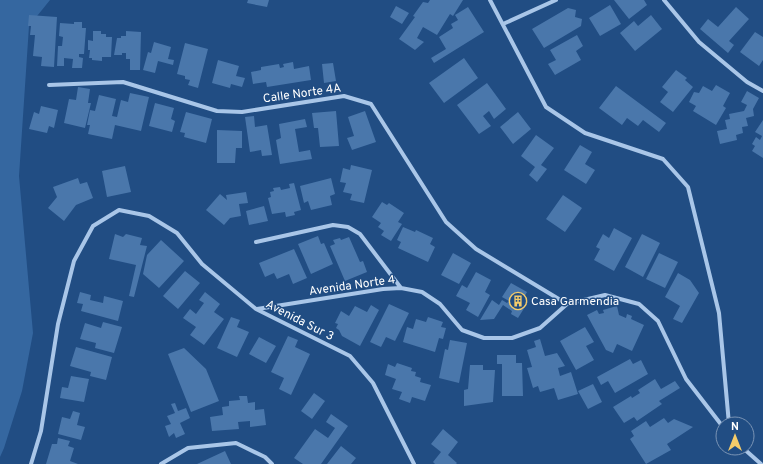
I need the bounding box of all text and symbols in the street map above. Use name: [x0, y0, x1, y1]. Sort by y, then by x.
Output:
street label: Calle Norte 4A: [262, 81, 342, 107]
street label: Avenida Norte 4: [308, 272, 396, 300]
building icon: Casa Garmendia: [508, 291, 528, 311]
place label: Casa Garmendia: [531, 294, 619, 310]
street label: Avenida Sur 3: [263, 297, 336, 345]
north arrow: [715, 416, 755, 456]
text: N: [731, 420, 739, 434]

